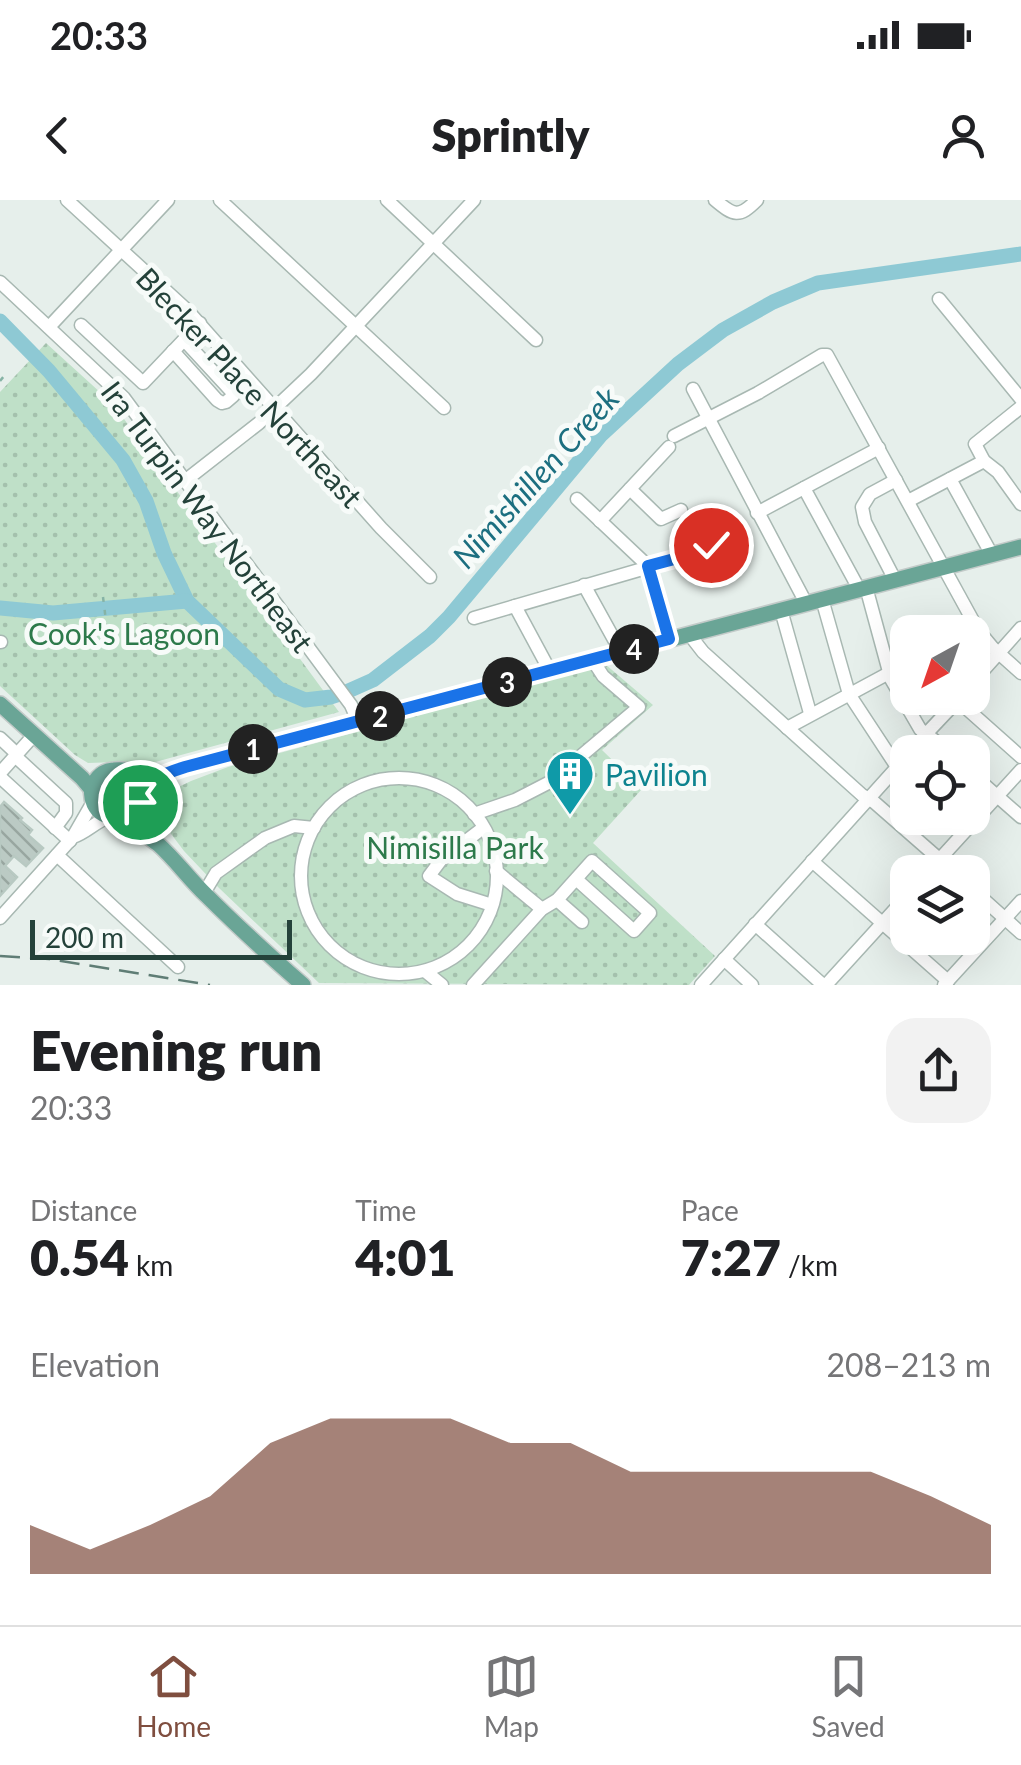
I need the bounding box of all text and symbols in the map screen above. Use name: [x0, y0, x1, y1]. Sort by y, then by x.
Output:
text: 20:33: [50, 12, 148, 58]
icon: back: [30, 108, 85, 163]
text: Sprintly: [431, 108, 590, 162]
icon: person: [936, 108, 991, 163]
street label: Blecker Place Northeast: [130, 260, 371, 514]
street label: Ira Turpin Way Northeast: [94, 374, 322, 659]
water label: Nimishillen Creek: [444, 378, 627, 575]
pin: [669, 503, 754, 588]
icon: check: [684, 518, 739, 573]
park label: Cook's Lagoon: [28, 615, 220, 651]
north arrow: [890, 615, 990, 715]
map controls: [890, 615, 990, 955]
pin: 4: [609, 624, 659, 674]
text: 4: [626, 632, 642, 666]
pin: 3: [482, 657, 532, 707]
text: 3: [499, 665, 515, 699]
pin: 2: [355, 691, 405, 741]
text: 2: [372, 699, 388, 733]
pin: 1: [228, 724, 278, 774]
text: 1: [245, 732, 261, 766]
button: locate: [890, 735, 990, 835]
building icon: Pavilion: [544, 748, 596, 816]
place label: Pavilion: [605, 756, 708, 792]
pin: [98, 760, 183, 845]
icon: arrive: [113, 775, 168, 830]
park label: Nimisilla Park: [366, 829, 544, 865]
button: layers: [890, 855, 990, 955]
scale bar: [30, 915, 292, 960]
text: 200 m: [45, 920, 124, 954]
text: Evening run: [30, 1017, 322, 1083]
button: share: [886, 1018, 991, 1123]
text: 20:33: [30, 1088, 112, 1127]
text: Distance: [30, 1193, 137, 1227]
text: Time: [355, 1193, 416, 1227]
text: Pace: [681, 1193, 739, 1227]
text: 0.54: [30, 1227, 129, 1287]
text: 4:01: [355, 1227, 456, 1287]
text: 7:27: [681, 1227, 781, 1287]
text: km: [129, 1248, 173, 1282]
text: /km: [781, 1248, 838, 1282]
text: Elevation: [30, 1345, 160, 1384]
text: 208–213 m: [827, 1345, 991, 1384]
tab: Home: [136, 1649, 211, 1743]
tab: Map: [484, 1649, 539, 1743]
tab: Saved: [812, 1649, 885, 1743]

